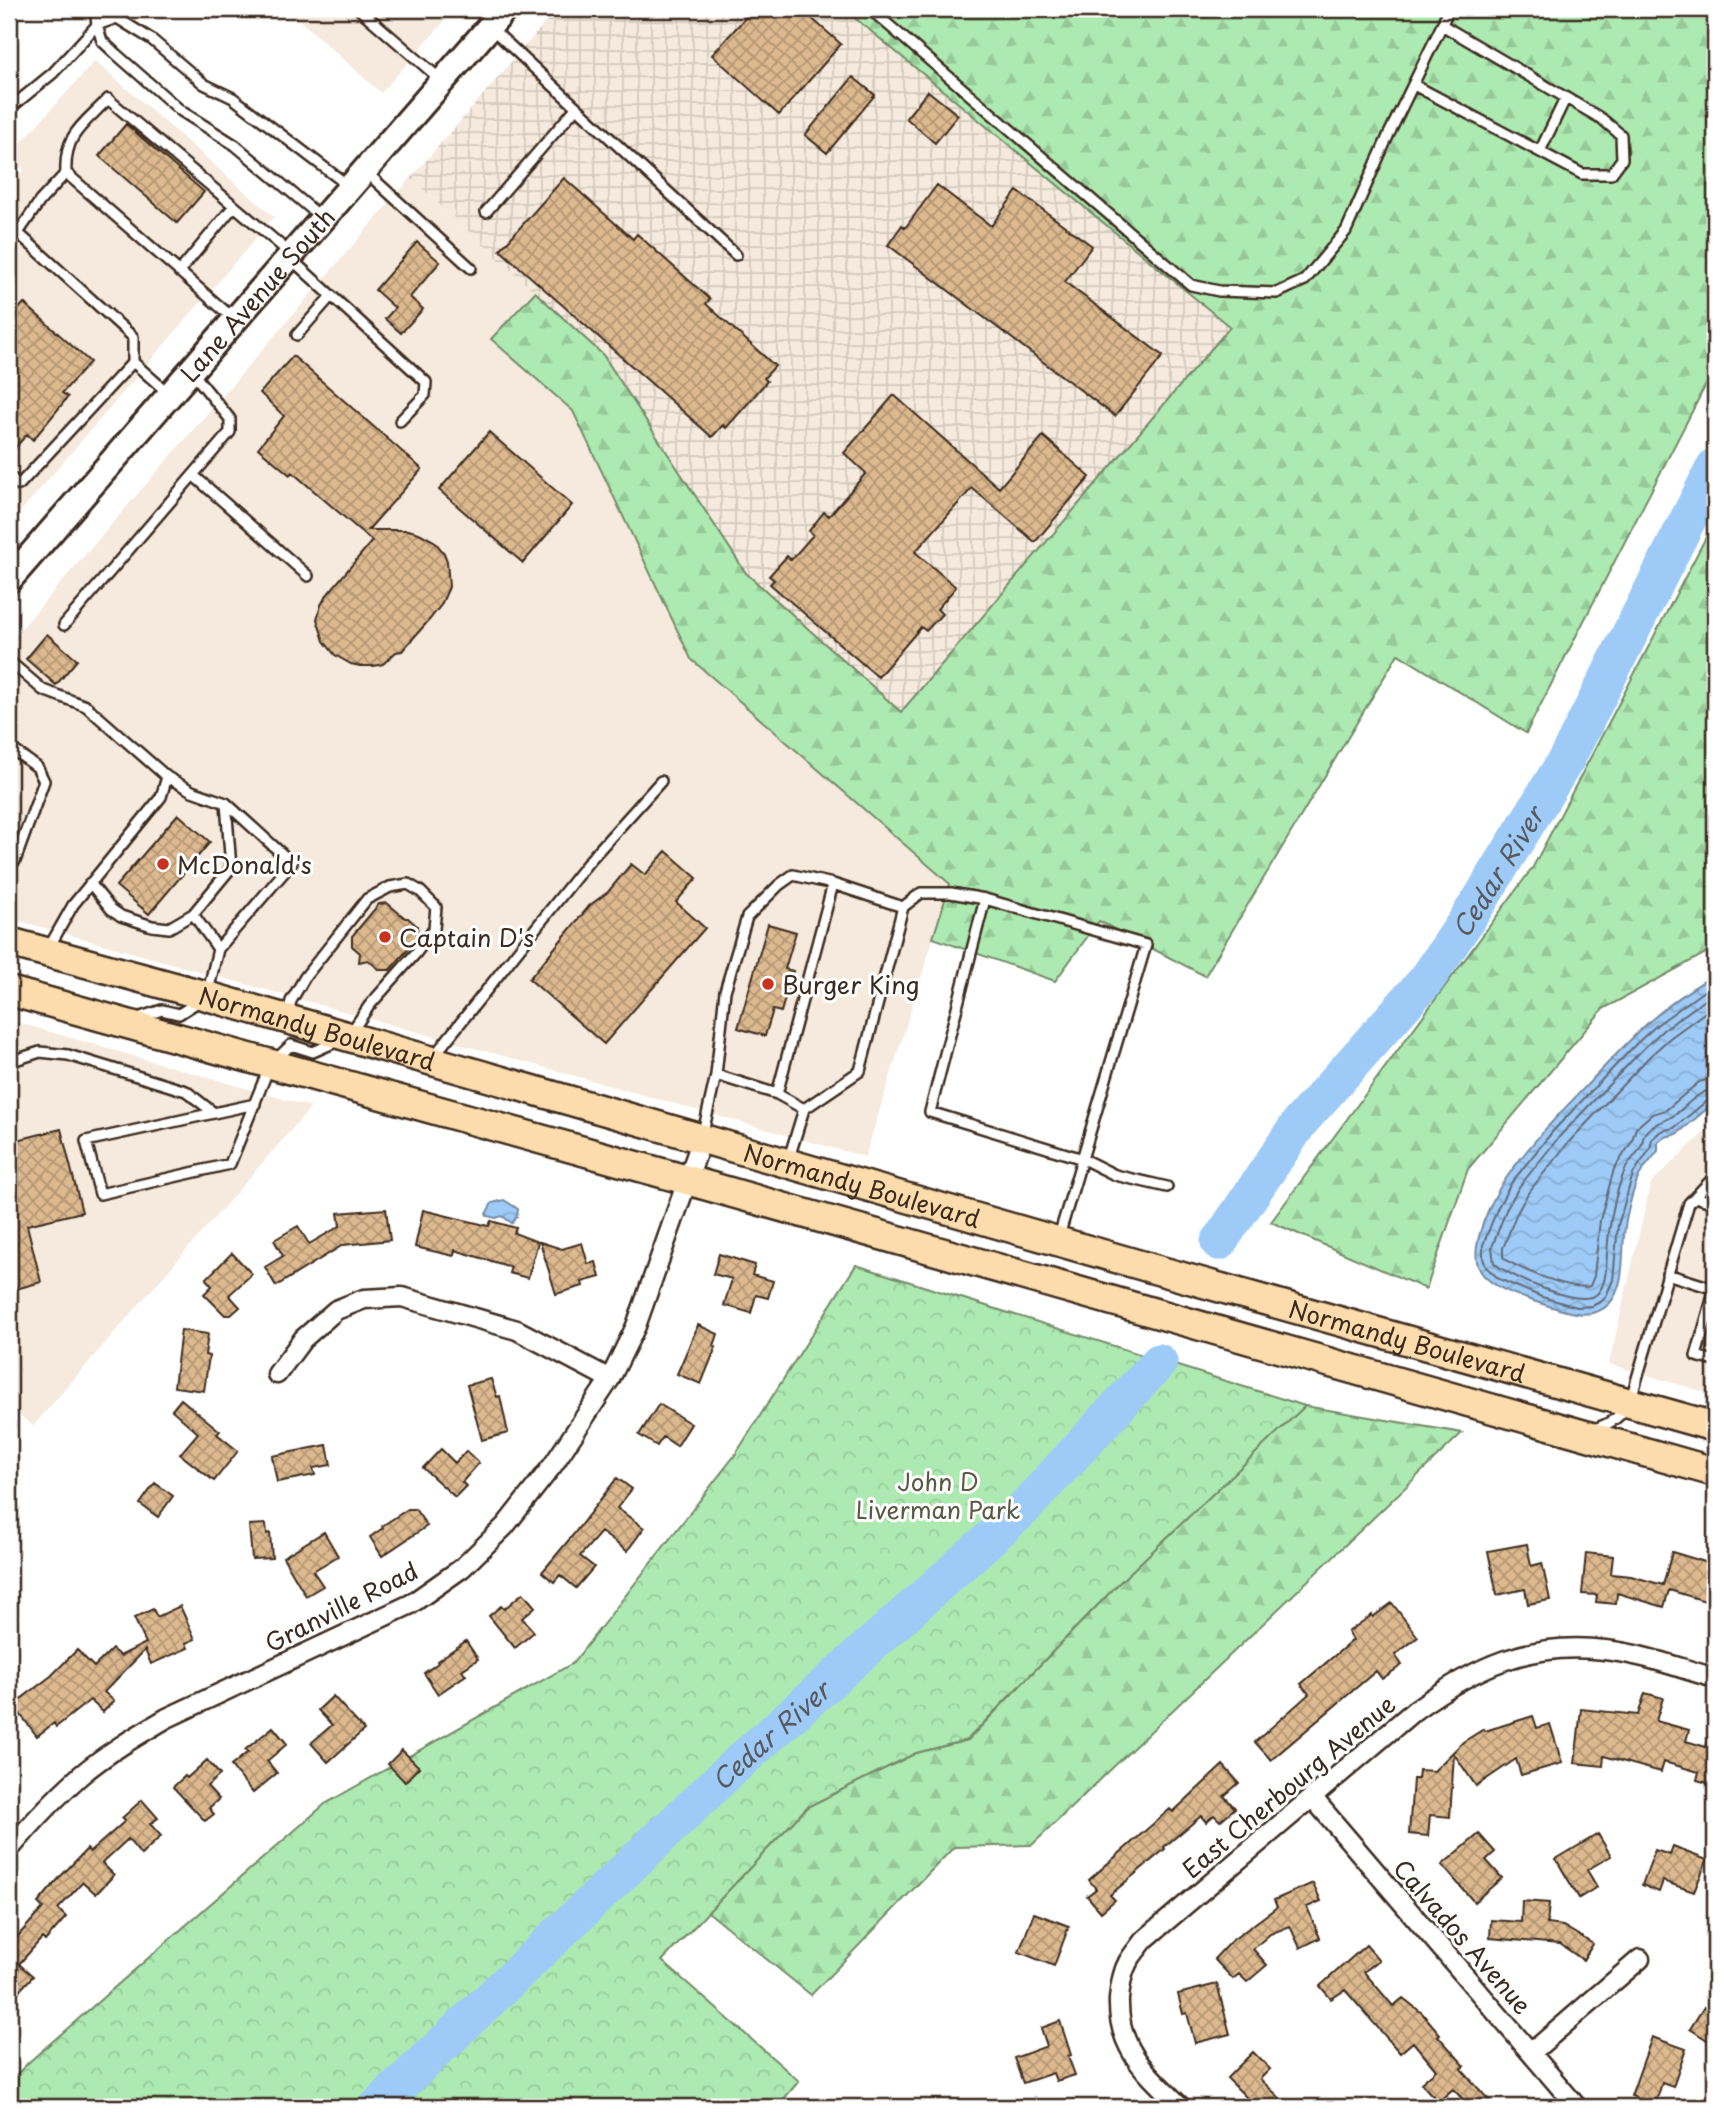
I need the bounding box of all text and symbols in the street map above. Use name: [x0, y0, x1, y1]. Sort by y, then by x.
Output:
street label: Lane Avenue South: [171, 200, 343, 390]
water label: Cedar River: [1441, 796, 1554, 945]
place label: McDonald's: [177, 846, 312, 882]
marker: McDonald's: [155, 856, 171, 872]
place label: Captain D's: [399, 919, 534, 955]
marker: Captain D's: [377, 929, 393, 945]
place label: Burger King: [782, 966, 920, 1002]
marker: Burger King: [760, 976, 776, 992]
street label: Normandy Boulevard: [195, 977, 440, 1079]
street label: Normandy Boulevard: [740, 1134, 985, 1236]
street label: Normandy Boulevard: [1285, 1290, 1530, 1391]
park label: John D Liverman Park: [856, 1463, 1020, 1527]
street label: Granville Road: [258, 1552, 424, 1660]
water label: Cedar River: [702, 1669, 841, 1798]
street label: East Cherbourg Avenue: [1174, 1686, 1402, 1886]
street label: Calvados Avenue: [1385, 1851, 1541, 2021]

